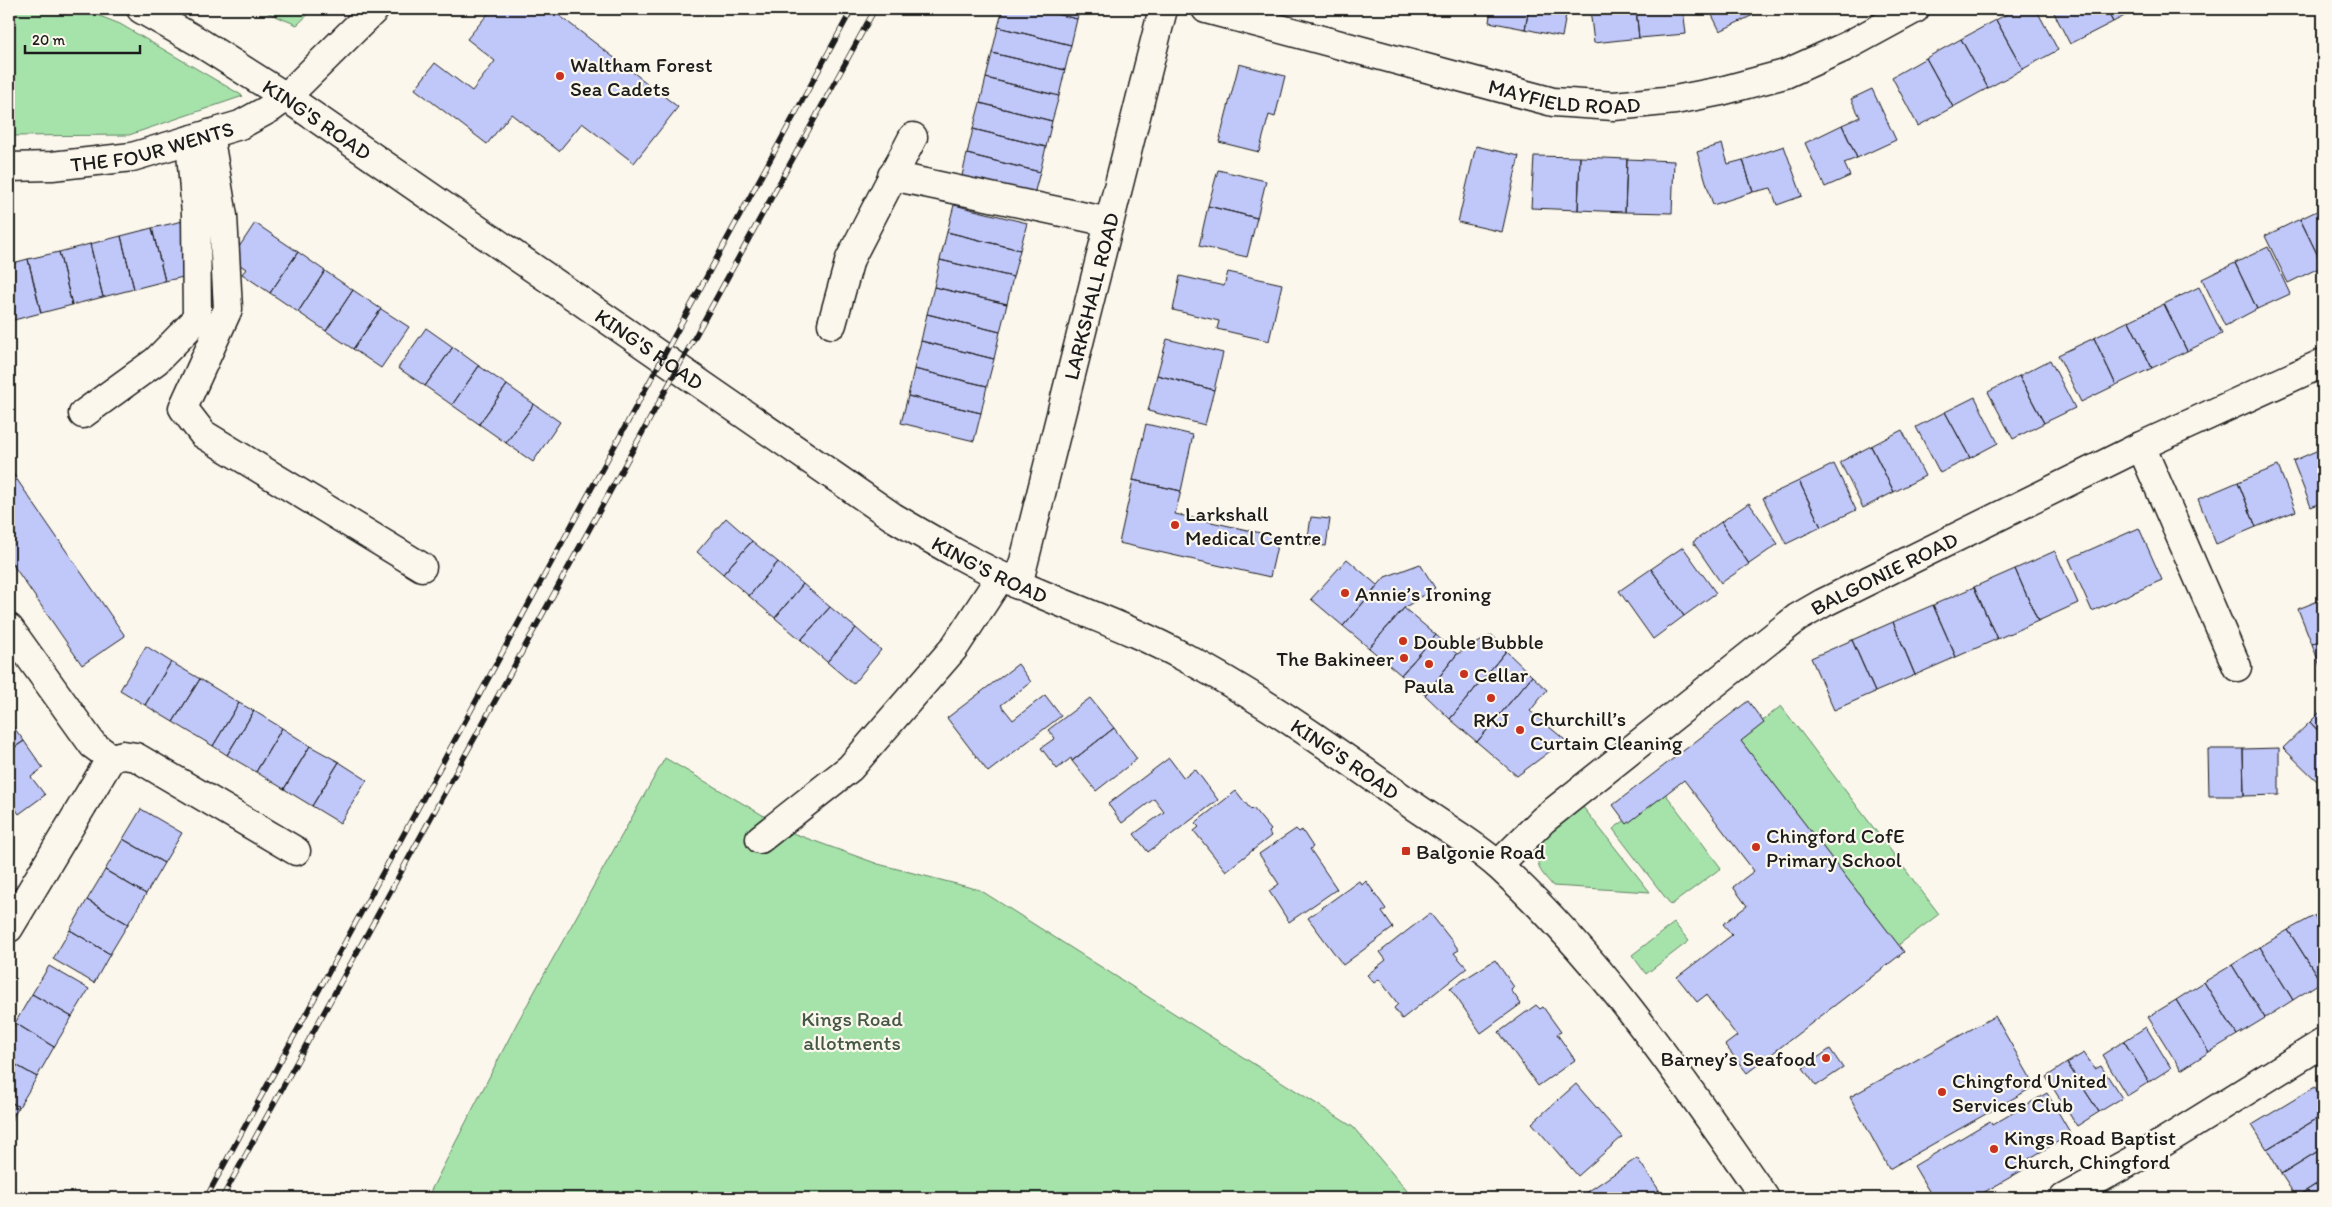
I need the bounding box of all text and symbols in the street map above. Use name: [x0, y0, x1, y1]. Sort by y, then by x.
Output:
scale bar: [25, 22, 140, 54]
text: 20 m: [32, 31, 66, 49]
place label: Waltham Forest Sea Cadets: [570, 52, 713, 101]
marker: Waltham Forest Sea Cadets: [554, 70, 566, 82]
street label: KING'S ROAD: [258, 73, 377, 165]
street label: MAYFIELD ROAD: [1486, 73, 1642, 119]
street label: THE FOUR WENTS: [69, 115, 236, 176]
street label: LARKSHALL ROAD: [1058, 210, 1124, 382]
street label: KING'S ROAD: [591, 303, 709, 395]
place label: Larkshall Medical Centre: [1185, 501, 1321, 550]
marker: Larkshall Medical Centre: [1169, 519, 1181, 531]
street label: BALGONIE ROAD: [1806, 526, 1962, 620]
street label: KING'S ROAD: [928, 530, 1052, 608]
place label: Annie’s Ironing: [1355, 581, 1491, 606]
marker: Annie’s Ironing: [1339, 587, 1351, 599]
place label: Double Bubble: [1413, 629, 1544, 654]
marker: Double Bubble: [1397, 635, 1409, 647]
place label: The Bakineer: [1276, 646, 1395, 671]
marker: The Bakineer: [1398, 652, 1410, 664]
marker: Paula: [1423, 658, 1435, 670]
place label: Cellar: [1474, 662, 1529, 687]
marker: Cellar: [1458, 668, 1470, 680]
place label: Paula: [1404, 673, 1454, 698]
marker: RKJ: [1485, 692, 1497, 704]
place label: Churchill’s Curtain Cleaning: [1530, 706, 1683, 755]
place label: RKJ: [1473, 707, 1509, 732]
street label: KING'S ROAD: [1287, 712, 1405, 805]
marker: Churchill’s Curtain Cleaning: [1514, 724, 1526, 736]
place label: Chingford CofE Primary School: [1766, 823, 1905, 872]
place label: Balgonie Road: [1416, 839, 1546, 864]
marker: Chingford CofE Primary School: [1750, 841, 1762, 853]
marker: Balgonie Road: [1400, 845, 1412, 857]
park label: Kings Road allotments: [801, 1006, 903, 1055]
place label: Barney’s Seafood: [1660, 1046, 1817, 1071]
marker: Barney’s Seafood: [1820, 1052, 1832, 1064]
place label: Chingford United Services Club: [1952, 1068, 2108, 1117]
marker: Chingford United Services Club: [1936, 1086, 1948, 1098]
place label: Kings Road Baptist Church, Chingford: [2004, 1125, 2176, 1174]
marker: Kings Road Baptist Church, Chingford: [1988, 1143, 2000, 1155]

